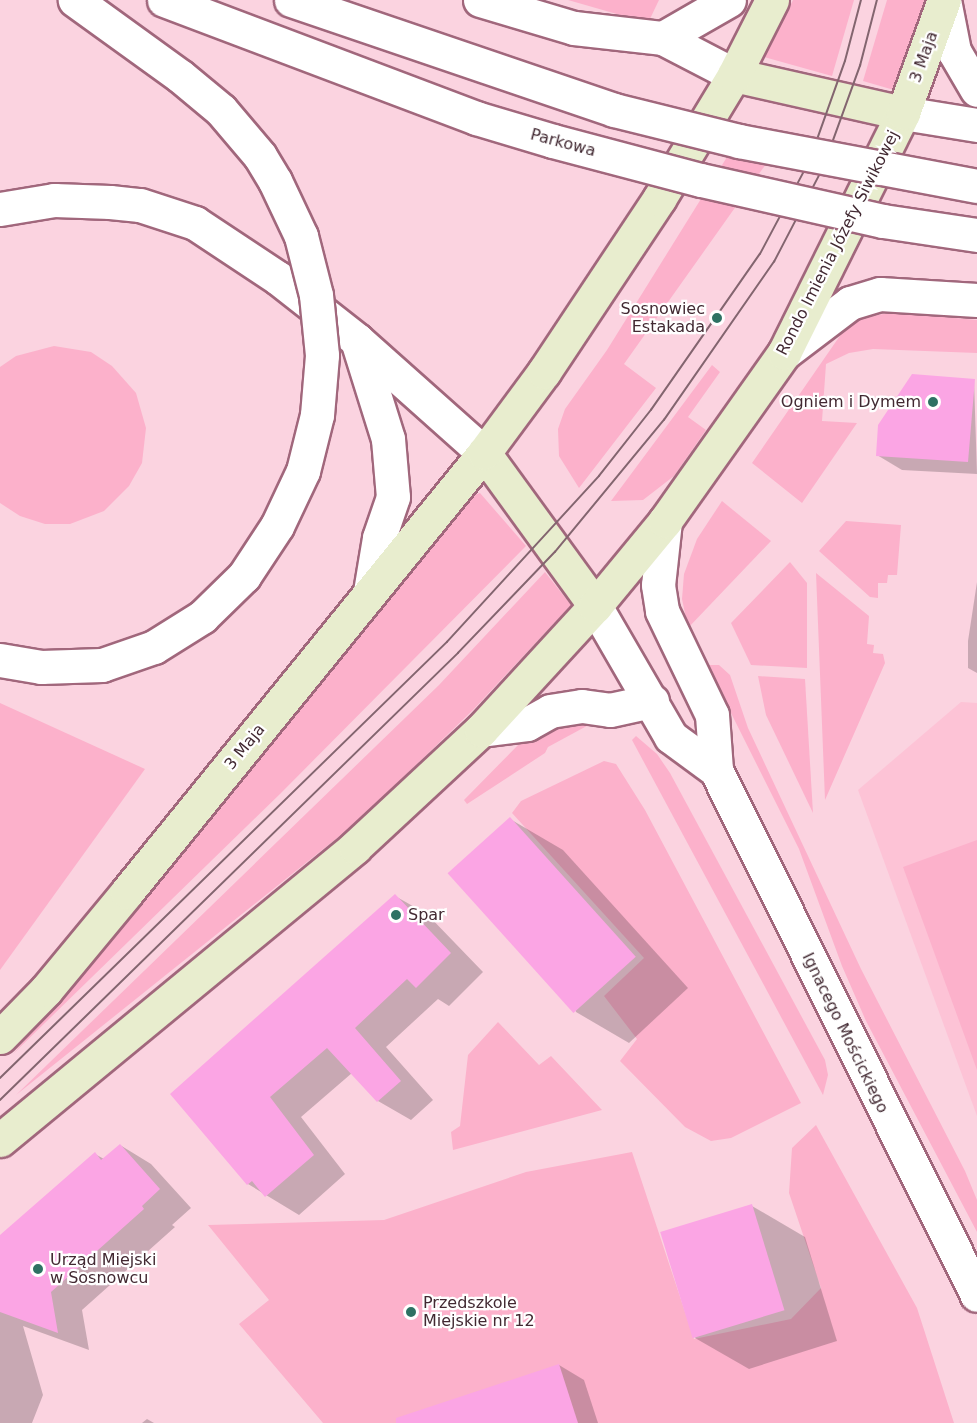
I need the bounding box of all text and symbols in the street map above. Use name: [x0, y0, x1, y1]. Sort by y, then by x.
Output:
street label: 3 Maja: [906, 29, 942, 85]
street label: Parkowa: [528, 125, 598, 161]
street label: Rondo Imienia Józefy Siwikowej: [773, 127, 903, 359]
place label: Sosnowiec Estakada: [621, 299, 705, 337]
marker: Sosnowiec Estakada: [710, 311, 724, 325]
place label: Ogniem i Dymem: [781, 392, 921, 412]
marker: Ogniem i Dymem: [926, 395, 940, 409]
street label: 3 Maja: [221, 720, 269, 774]
place label: Spar: [408, 905, 445, 925]
marker: Spar: [389, 908, 403, 922]
street label: Ignacego Mościckiego: [798, 950, 892, 1116]
place label: Urząd Miejski w Sosnowcu: [50, 1250, 156, 1288]
marker: Urząd Miejski w Sosnowcu: [31, 1262, 45, 1276]
place label: Przedszkole Miejskie nr 12: [423, 1293, 535, 1331]
marker: Przedszkole Miejskie nr 12: [404, 1305, 418, 1319]

